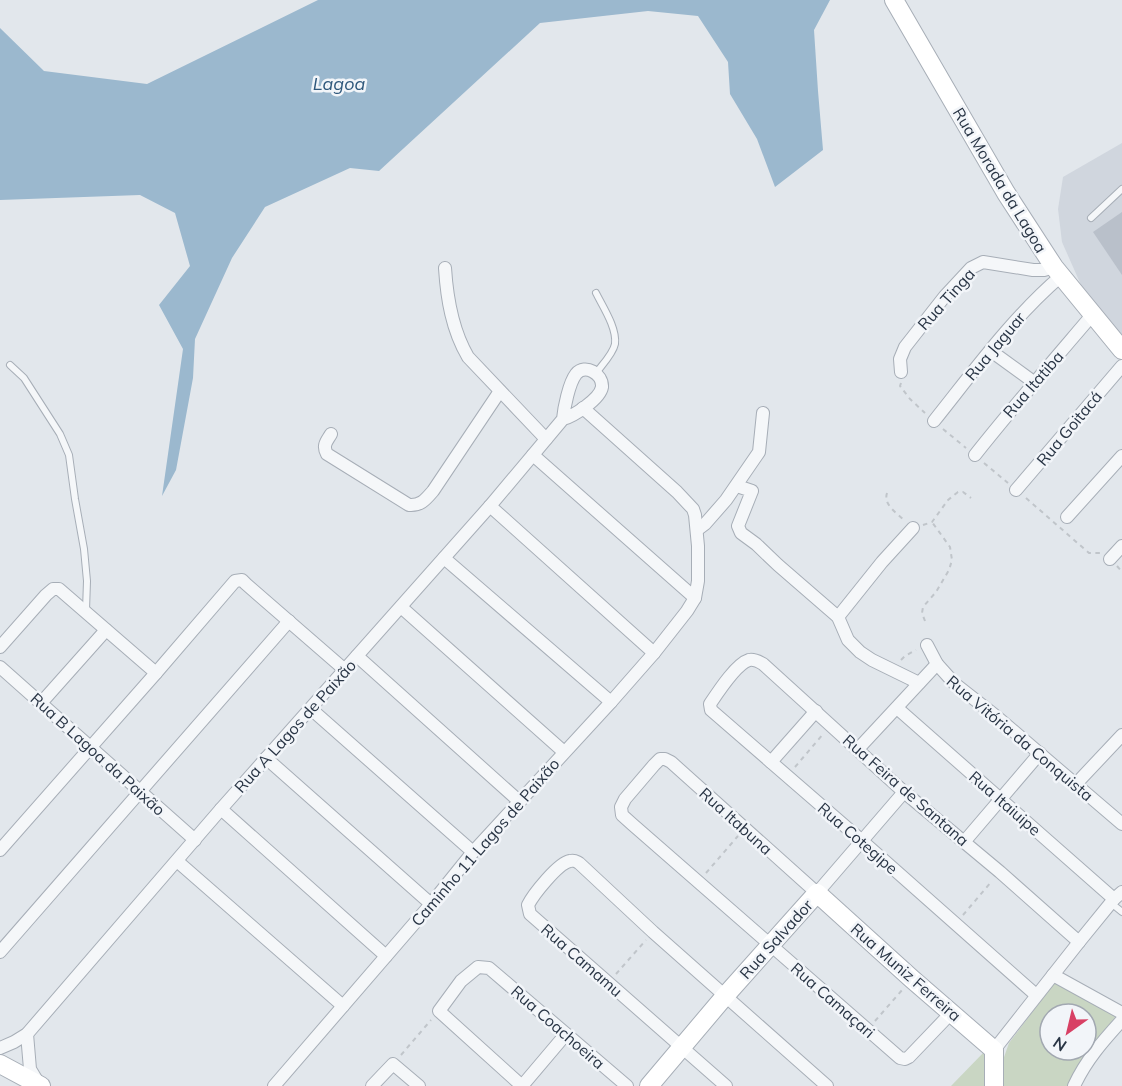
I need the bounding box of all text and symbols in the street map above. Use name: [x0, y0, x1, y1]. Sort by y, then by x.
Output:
water label: Lagoa: [313, 72, 365, 95]
street label: Rua Morada da Lagoa: [949, 104, 1051, 256]
street label: Rua Tinga: [913, 264, 979, 334]
street label: Rua Jaguar: [961, 308, 1030, 384]
street label: Rua Itatiba: [999, 346, 1067, 422]
street label: Rua Goitacá: [1032, 387, 1106, 469]
street label: Rua A Lagos de Paixão: [230, 655, 360, 797]
street label: Rua Vitória da Conquista: [943, 671, 1097, 805]
street label: Rua B Lagoa da Paixão: [27, 688, 169, 820]
street label: Rua Feira de Santana: [839, 730, 973, 850]
street label: Caminho 11 Lagos de Paixão: [407, 754, 563, 930]
street label: Rua Itaiuipe: [965, 766, 1045, 840]
street label: Rua Itabuna: [695, 783, 777, 859]
street label: Rua Cotegipe: [814, 798, 902, 878]
street label: Rua Salvador: [735, 895, 817, 983]
street label: Rua Camamu: [537, 919, 627, 1001]
street label: Rua Muniz Ferreira: [847, 919, 965, 1025]
street label: Rua Camaçari: [787, 958, 879, 1042]
street label: Rua Coachoeira: [507, 981, 609, 1073]
north arrow: [1038, 1002, 1098, 1062]
text: N: [1049, 1033, 1070, 1056]

